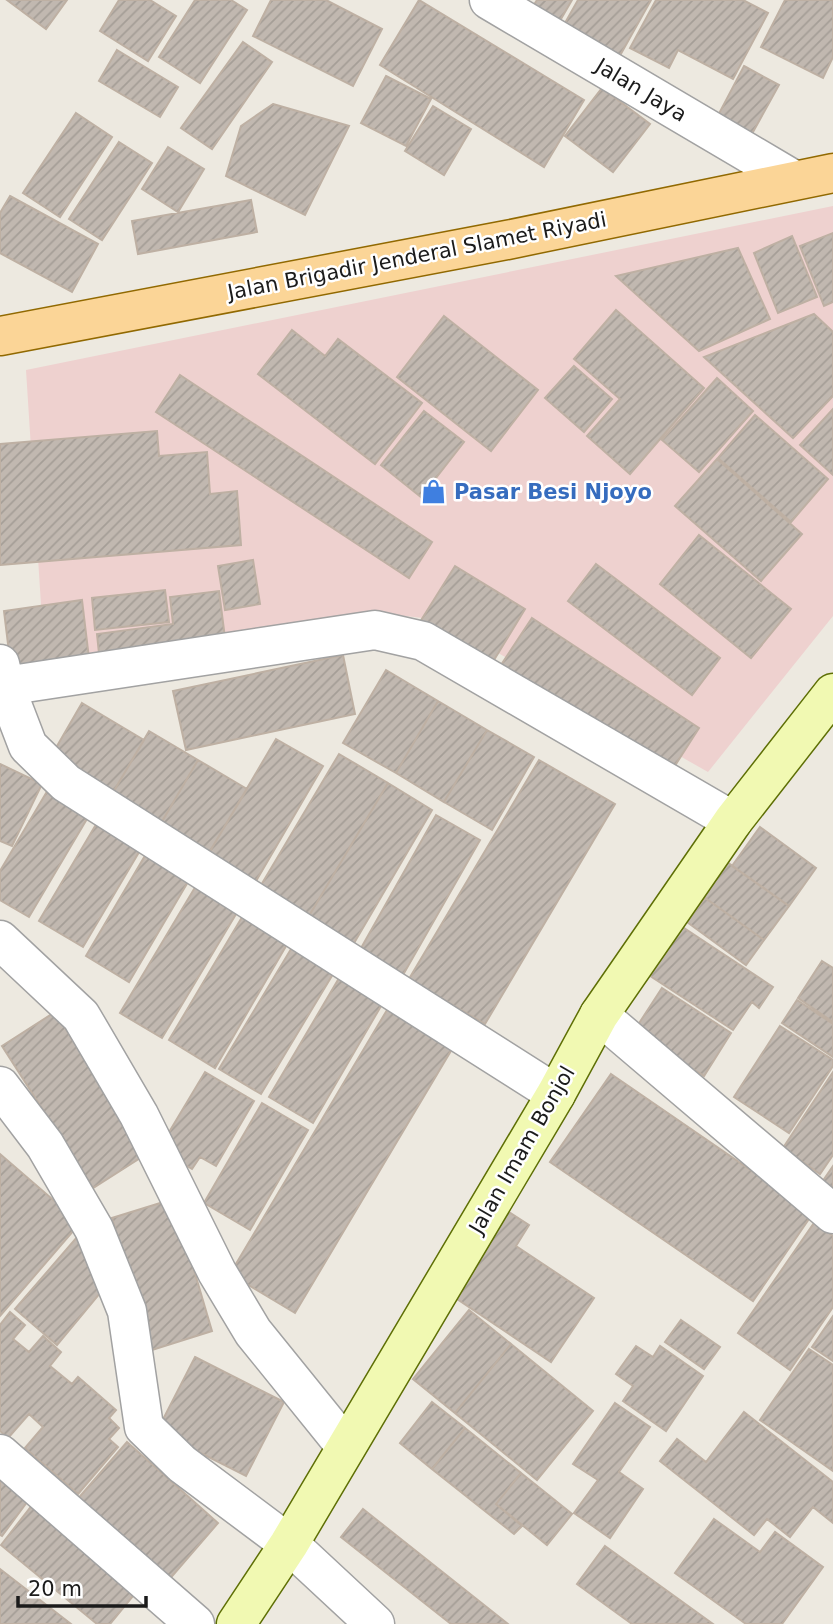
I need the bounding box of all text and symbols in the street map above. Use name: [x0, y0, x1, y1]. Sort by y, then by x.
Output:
street label: Jalan Jaya: [589, 52, 691, 127]
street label: Jalan Brigadir Jenderal Slamet Riyadi: [224, 207, 608, 305]
shop icon: Pasar Besi Njoyo: [420, 478, 448, 506]
place label: Pasar Besi Njoyo: [454, 480, 652, 504]
street label: Jalan Imam Bonjol: [463, 1062, 580, 1240]
scale bar: [18, 1564, 145, 1608]
text: 20 m: [28, 1577, 82, 1601]

